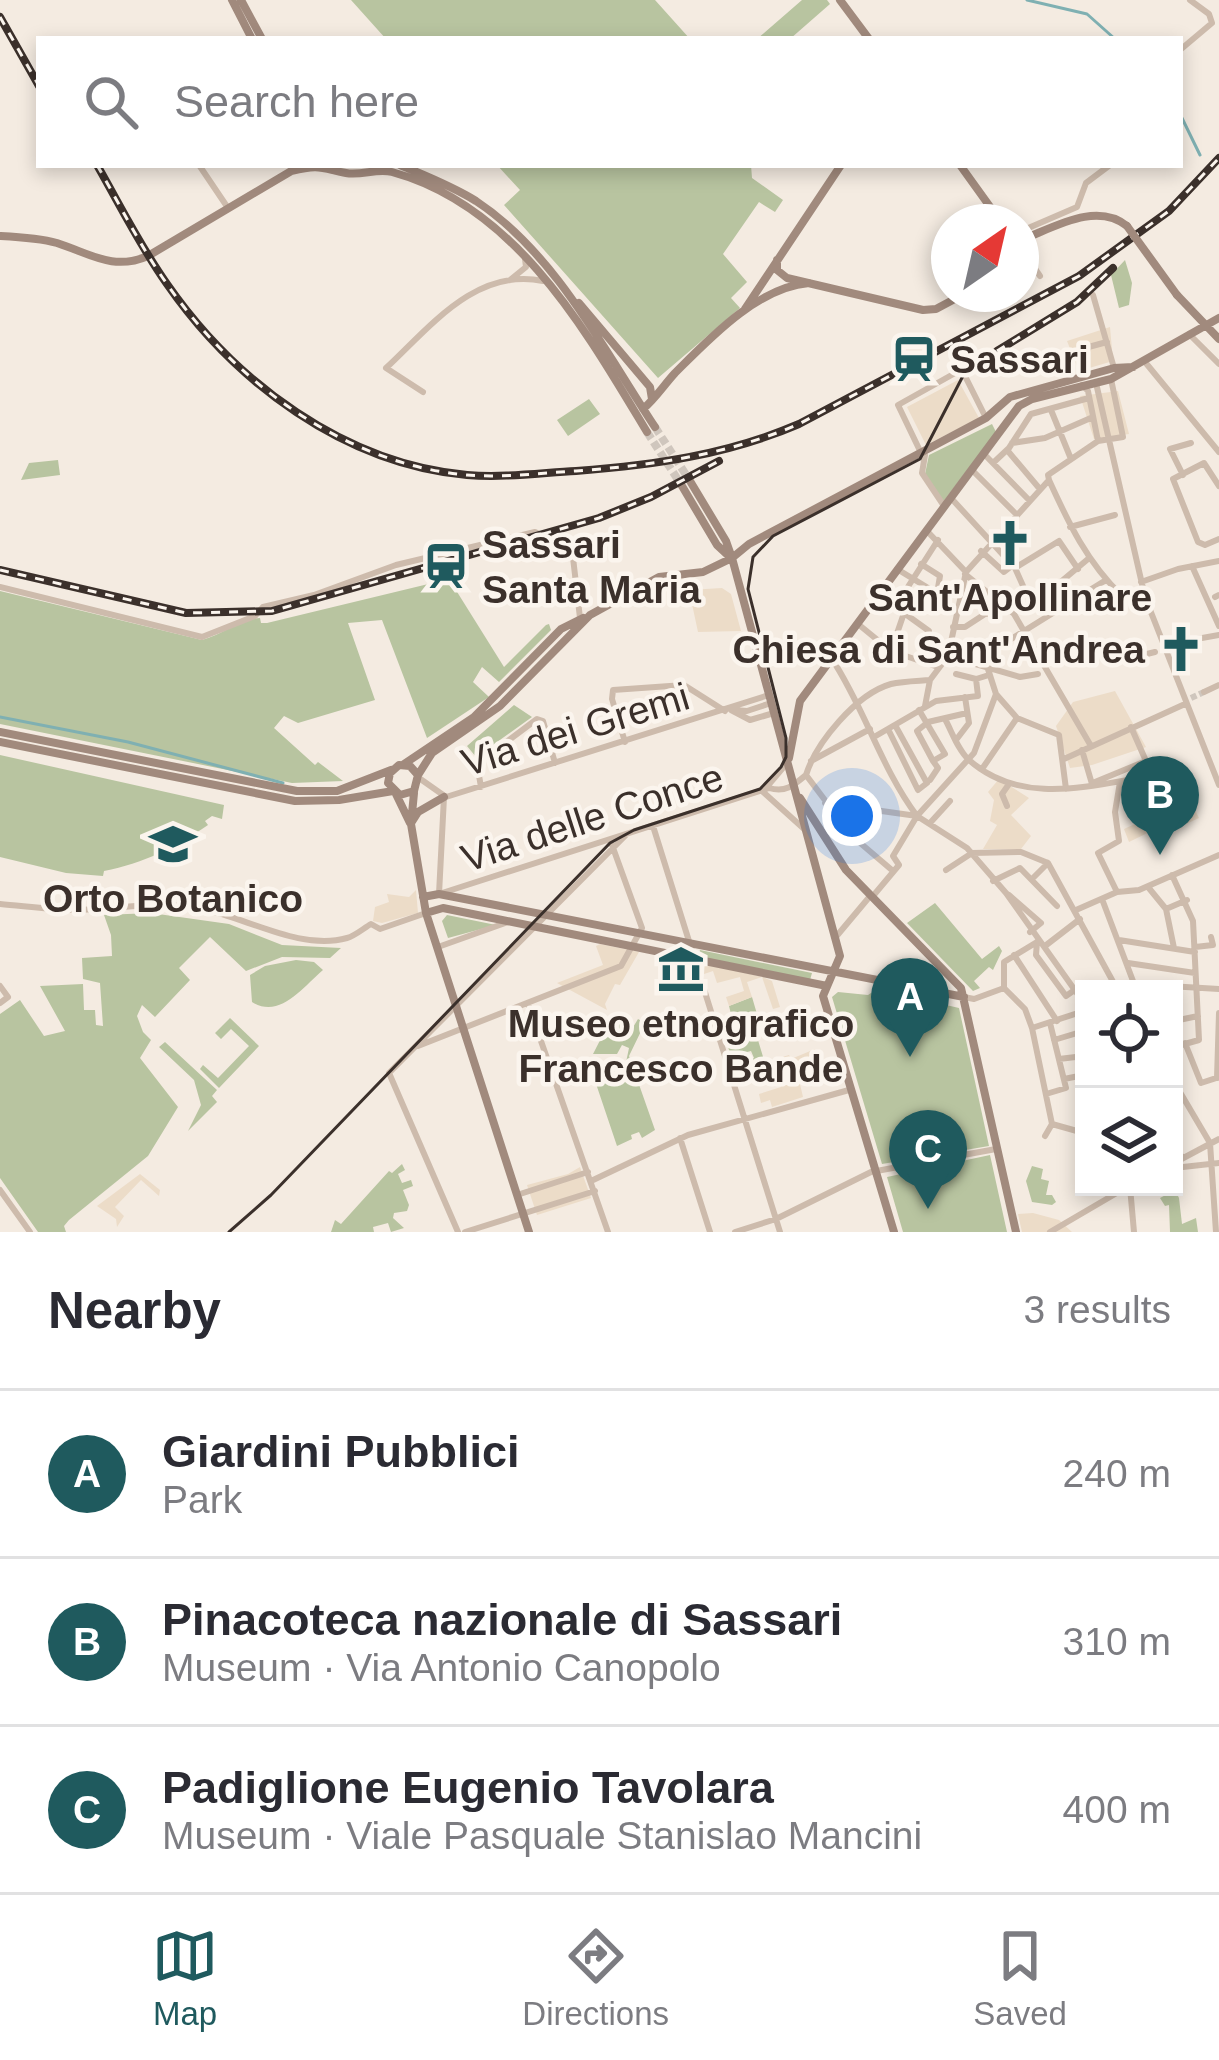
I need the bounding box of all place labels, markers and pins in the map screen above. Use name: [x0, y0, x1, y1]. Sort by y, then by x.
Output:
station icon: Sassari: [889, 334, 939, 384]
place label: Sassari: [950, 338, 1089, 381]
church icon: Sant'Apollinare: [985, 518, 1035, 568]
place label: Sassari Santa Maria: [482, 523, 701, 611]
station icon: Sassari Santa Maria: [421, 541, 471, 591]
place label: Sant'Apollinare: [868, 576, 1152, 619]
church icon: Chiesa di Sant'Andrea: [1156, 624, 1206, 674]
place label: Chiesa di Sant'Andrea: [733, 628, 1145, 671]
pin: B: [1121, 756, 1199, 855]
school or university icon: Orto Botanico: [148, 819, 198, 869]
place label: Orto Botanico: [43, 877, 303, 920]
museum icon: Museo etnografico Francesco Bande: [656, 944, 706, 994]
pin: A: [871, 958, 949, 1057]
place label: Museo etnografico Francesco Bande: [508, 1002, 854, 1090]
pin: C: [889, 1110, 967, 1209]

